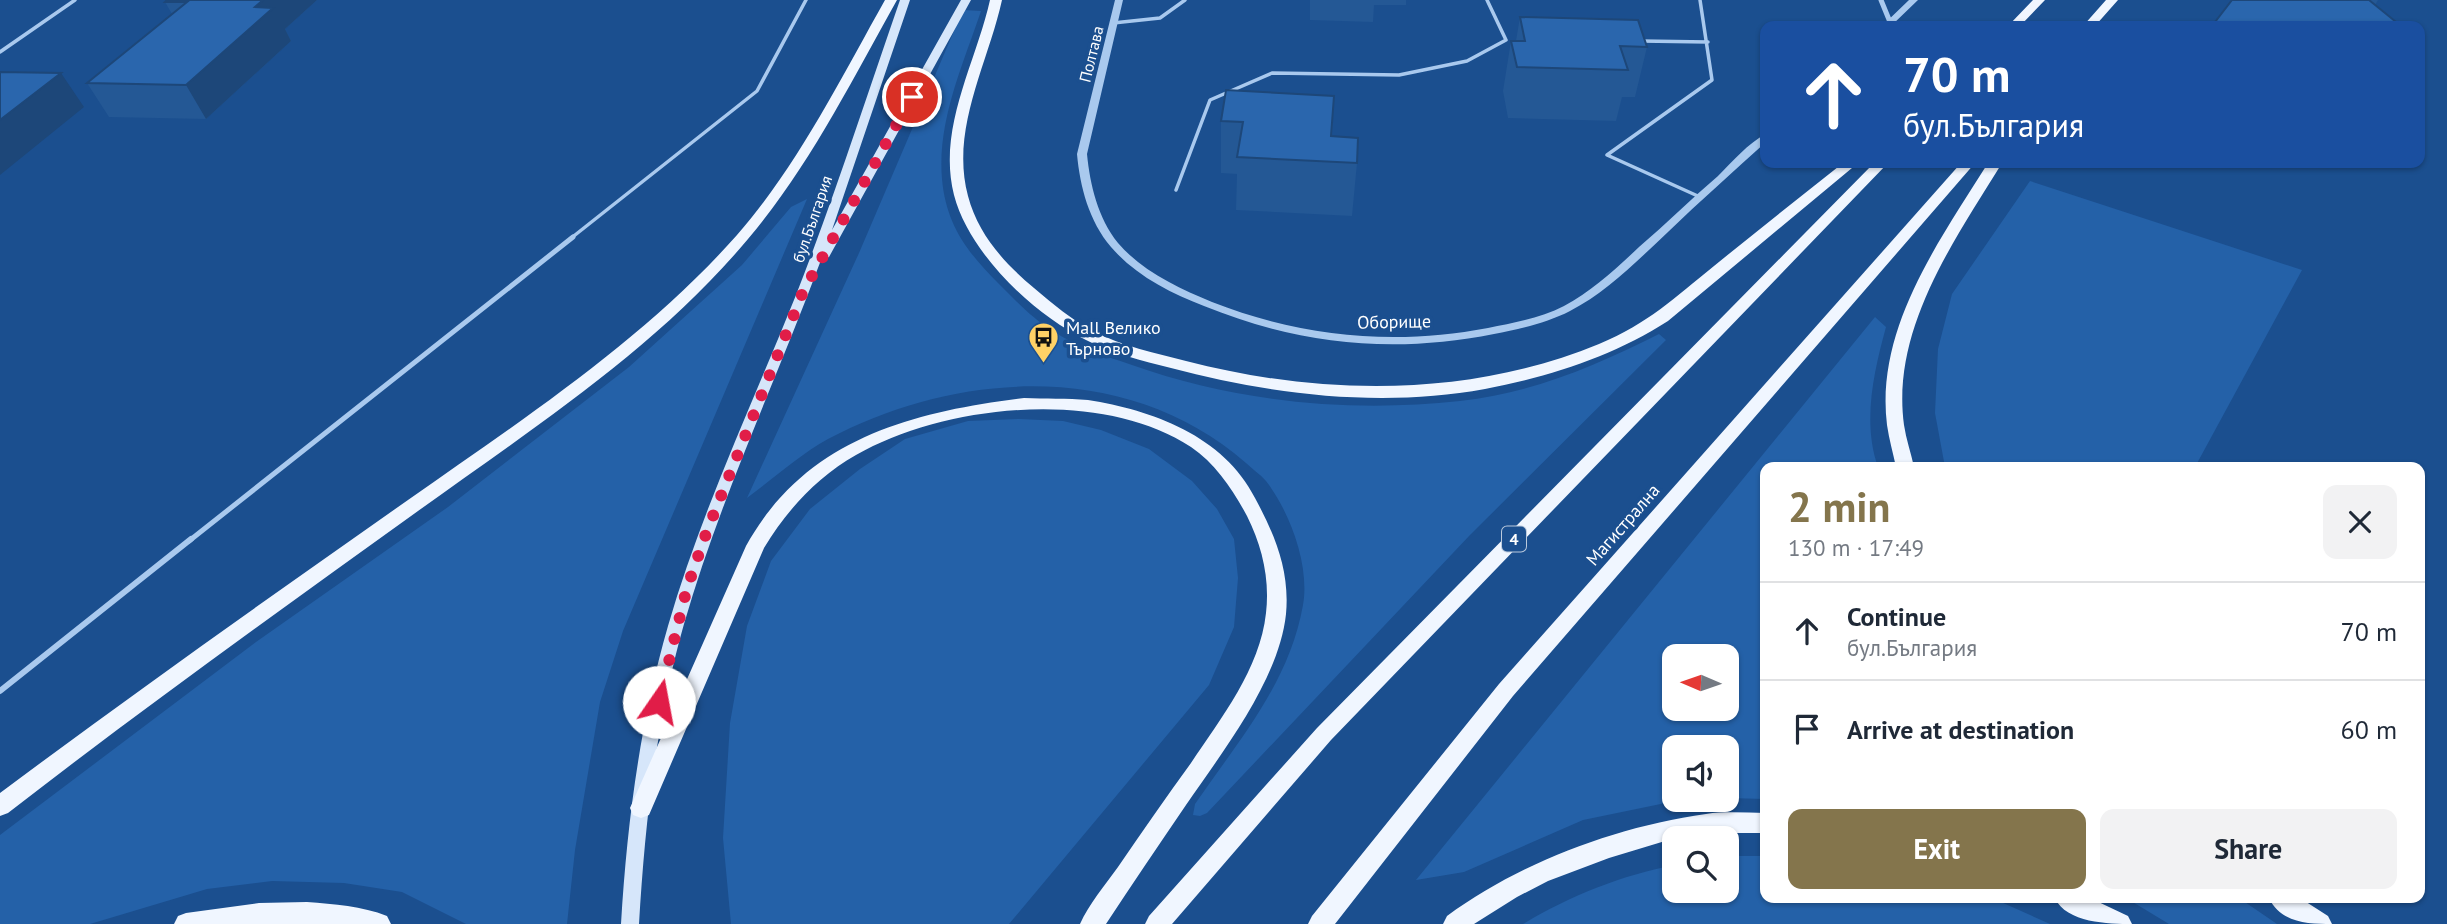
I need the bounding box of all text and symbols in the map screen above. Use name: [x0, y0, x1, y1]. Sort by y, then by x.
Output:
street label: Полтава: [1074, 24, 1108, 84]
text: 70 m: [1903, 42, 2010, 106]
icon: ahead: [1788, 49, 1879, 140]
pin: [882, 67, 942, 127]
icon: arrive: [893, 78, 931, 116]
text: бул.България: [1903, 104, 2084, 146]
street label: бул.България: [788, 173, 836, 265]
street label: Оборище: [1357, 309, 1431, 334]
place label: Mall Велико Търново: [1066, 316, 1161, 360]
bus stop icon: Mall Велико Търново: [1026, 321, 1060, 365]
street label: Магистрална: [1581, 479, 1664, 570]
text: 2 min: [1788, 479, 1890, 534]
button: close: [2323, 485, 2397, 559]
road number: 4: [1502, 526, 1526, 552]
text: 130 m · 17:49: [1788, 533, 1924, 562]
text: Continue: [1847, 600, 1946, 633]
icon: ahead: [1788, 612, 1826, 650]
text: 70 m: [2341, 615, 2397, 648]
text: бул.България: [1847, 633, 1977, 662]
north arrow: [1662, 644, 1740, 721]
map controls: [1662, 644, 1739, 903]
position arrow: [622, 665, 696, 739]
icon: arrive: [1788, 710, 1826, 748]
text: Arrive at destination: [1847, 713, 2074, 746]
text: 60 m: [2341, 713, 2397, 746]
button: sound: [1662, 735, 1739, 812]
button: Exit: [1788, 809, 2086, 889]
button: Share: [2100, 809, 2397, 889]
button: search: [1662, 826, 1739, 903]

